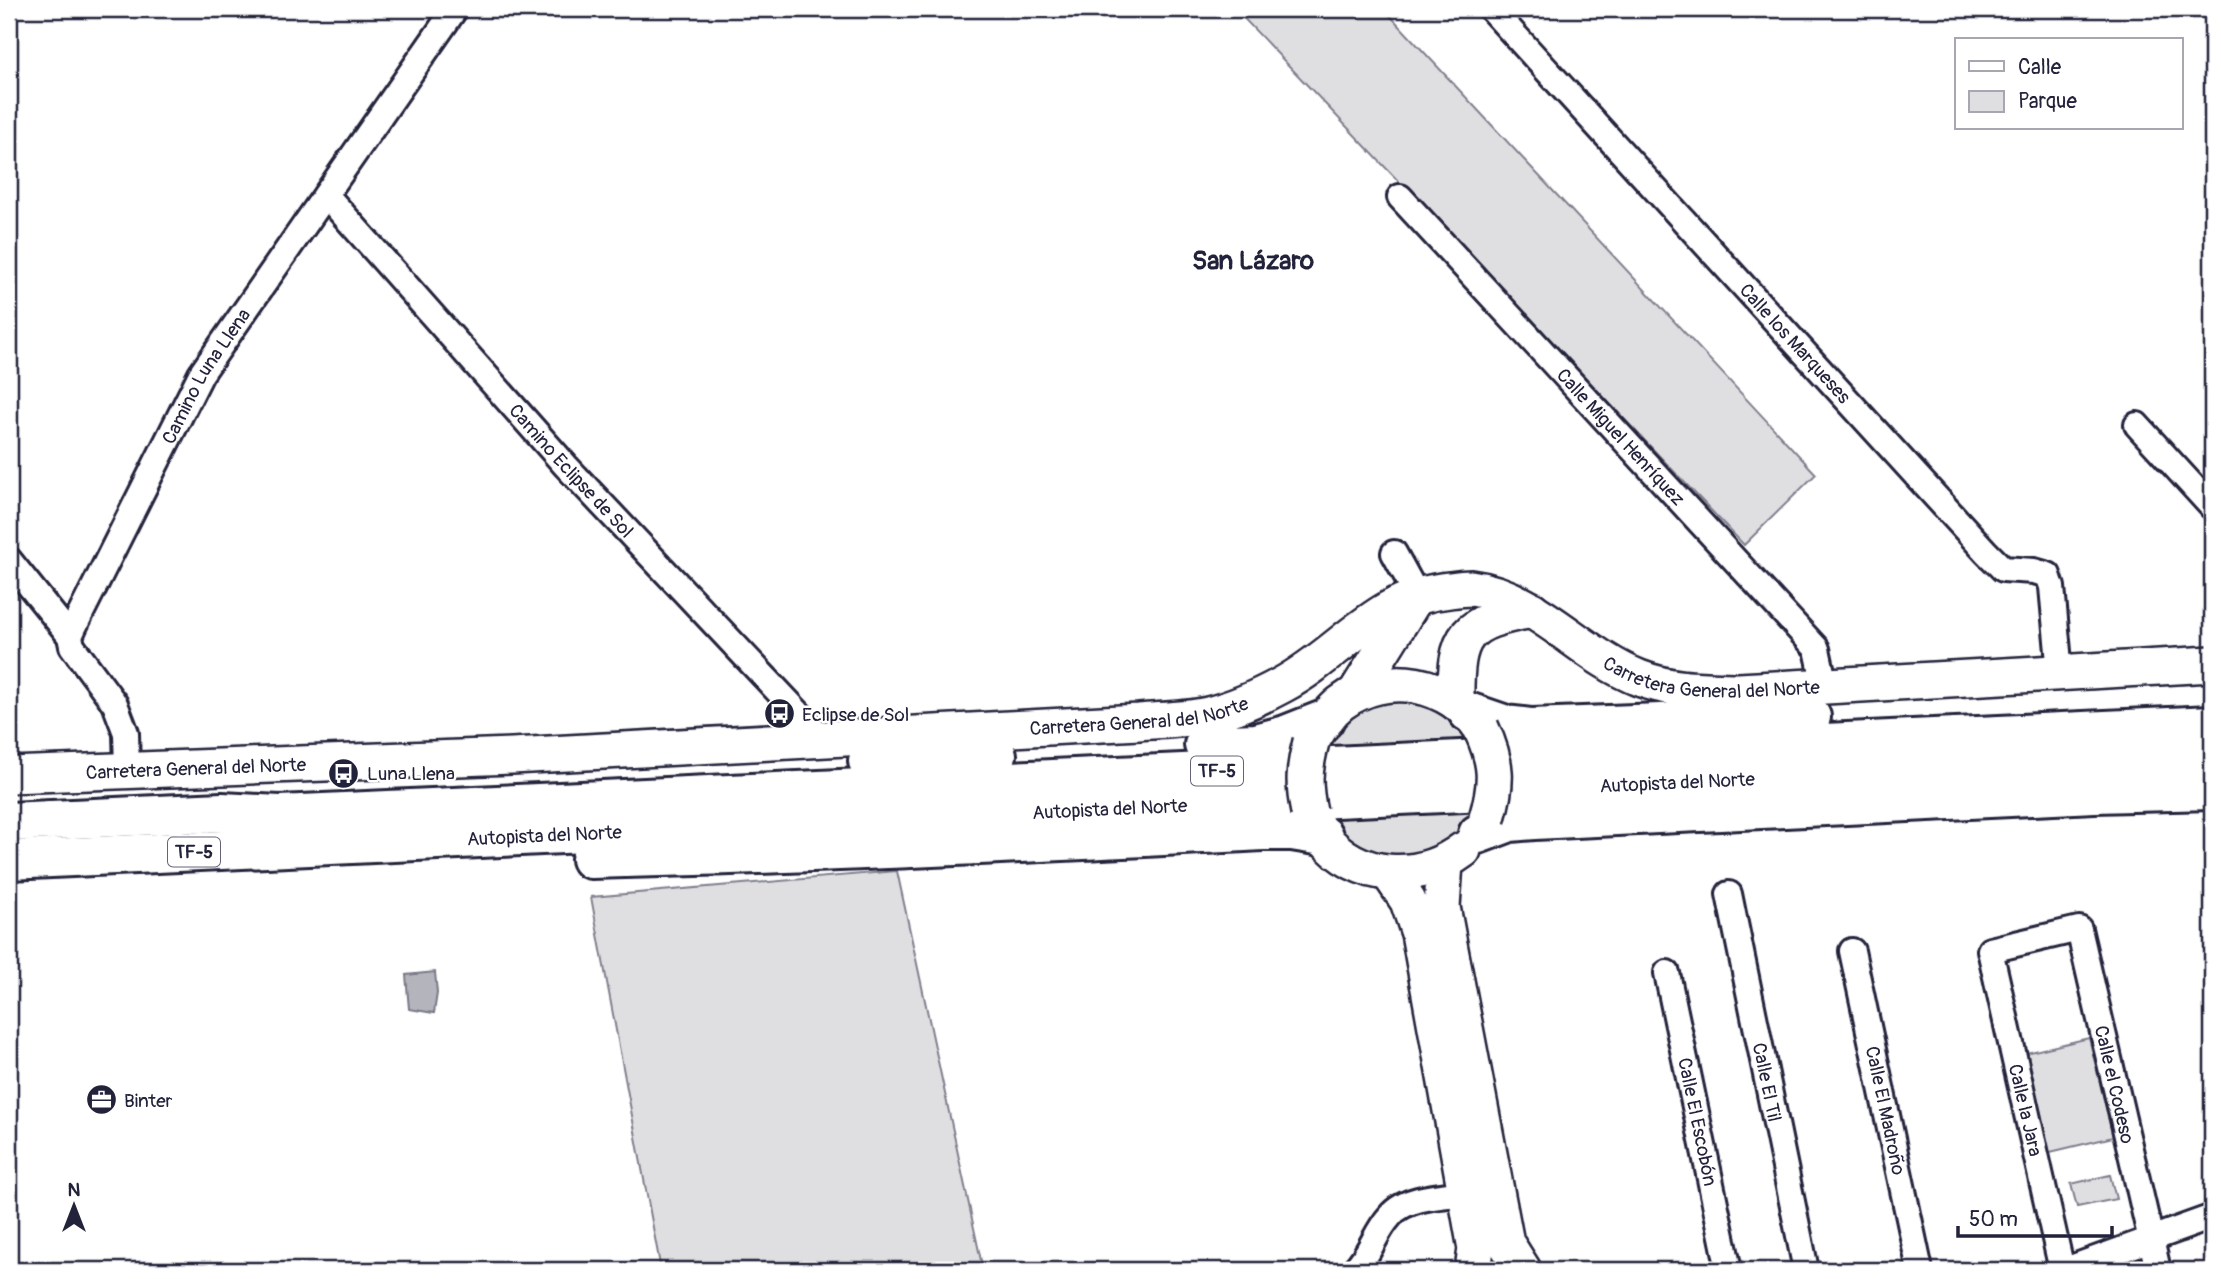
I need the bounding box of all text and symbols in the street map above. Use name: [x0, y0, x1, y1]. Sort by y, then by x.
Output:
legend: [1955, 38, 2182, 130]
text: Calle: [2018, 54, 2062, 81]
text: Parque: [2018, 88, 2077, 115]
district label: San Lázaro: [1192, 245, 1314, 277]
street label: Calle los Marqueses: [1734, 279, 1856, 409]
street label: Camino Luna Llena: [157, 304, 256, 448]
street label: Calle Miguel Henríquez: [1551, 364, 1690, 511]
street label: Camino Eclipse de Sol: [503, 399, 638, 543]
street label: Carretera General del Norte: [1599, 651, 1821, 704]
street label: Carretera General del Norte: [1029, 691, 1253, 741]
bus stop icon: Eclipse de Sol: [762, 697, 796, 731]
place label: Eclipse de Sol: [802, 703, 909, 727]
street label: Carretera General del Norte: [85, 753, 307, 785]
bus stop icon: Luna Llena: [327, 756, 361, 790]
road number: TF-5: [1191, 756, 1243, 786]
place label: Luna Llena: [367, 762, 455, 786]
street label: Autopista del Norte: [1599, 767, 1756, 799]
street label: Autopista del Norte: [1032, 794, 1189, 825]
street label: Autopista del Norte: [466, 820, 623, 852]
road number: TF-5: [168, 838, 220, 866]
street label: Calle el Codeso: [2089, 1023, 2139, 1146]
street label: Calle El Til: [1747, 1041, 1786, 1124]
street label: Calle El Madroño: [1860, 1044, 1910, 1177]
street label: Calle El Escobón: [1672, 1056, 1722, 1188]
street label: Calle la Jara: [2003, 1062, 2047, 1159]
office icon: Binter: [84, 1083, 118, 1117]
place label: Binter: [124, 1089, 173, 1113]
north arrow: [38, 1170, 108, 1240]
text: N: [68, 1178, 81, 1202]
scale bar: [1958, 1195, 2112, 1239]
text: 50 m: [1969, 1206, 2018, 1233]

